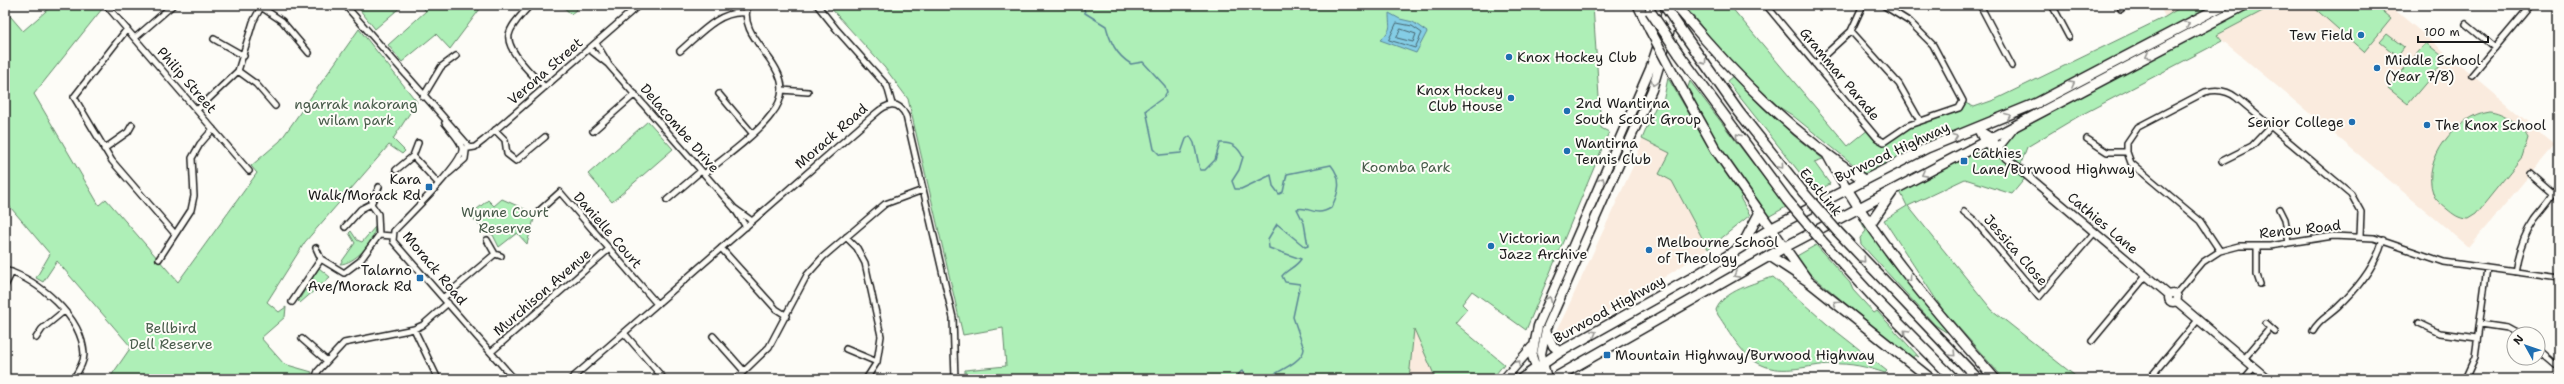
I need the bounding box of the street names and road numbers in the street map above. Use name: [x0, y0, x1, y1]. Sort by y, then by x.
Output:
street label: Grammar Parade: [1796, 24, 1884, 124]
street label: Verona Street: [504, 34, 586, 108]
street label: Philip Street: [153, 43, 221, 117]
street label: Delacombe Drive: [636, 80, 724, 176]
street label: Morack Road: [791, 99, 871, 173]
street label: Burwood Highway: [1832, 118, 1952, 186]
street label: EastLink: [1796, 164, 1846, 220]
street label: Danielle Court: [570, 188, 646, 272]
street label: Cathies Lane: [2064, 188, 2142, 258]
street label: Jessica Close: [1980, 211, 2052, 289]
street label: Renou Road: [2258, 216, 2342, 242]
street label: Morack Road: [399, 227, 471, 309]
street label: Murchison Avenue: [489, 244, 595, 339]
street label: Burwood Highway: [1550, 271, 1668, 347]

